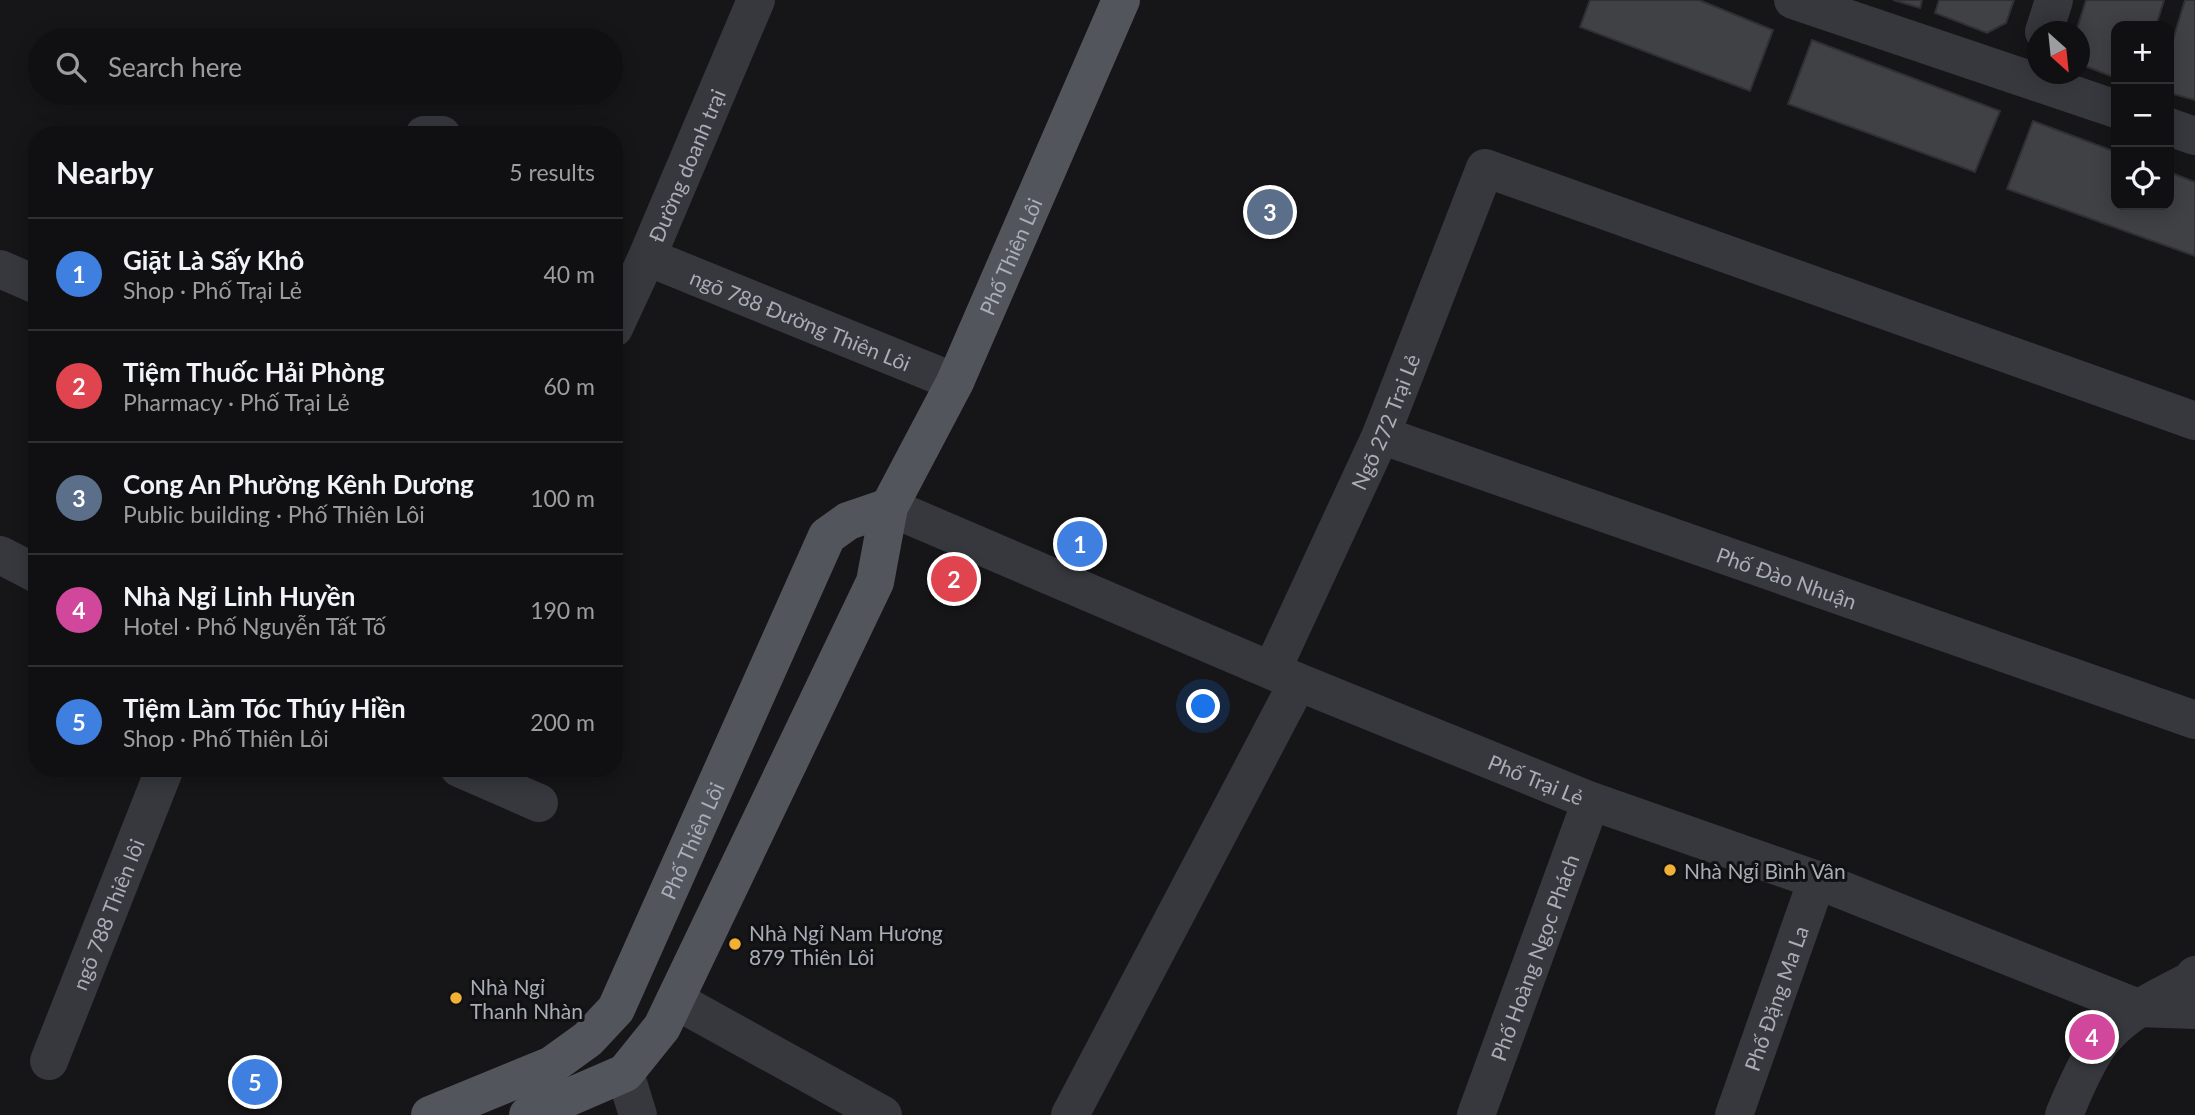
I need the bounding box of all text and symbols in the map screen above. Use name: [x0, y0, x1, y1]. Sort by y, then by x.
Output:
north arrow: [2027, 21, 2090, 84]
map controls: [2111, 21, 2174, 210]
button: +: [2111, 21, 2174, 84]
search box: [28, 28, 623, 105]
icon: search: [52, 48, 90, 86]
text: Search here: [108, 51, 242, 83]
button: −: [2111, 84, 2174, 147]
street label: Đường doanh trại: [642, 85, 729, 245]
button: locate: [2111, 147, 2174, 210]
text: Nearby: [56, 154, 154, 190]
text: 5 results: [509, 158, 595, 186]
pin: 3: [1247, 186, 1293, 238]
street label: Phố Thiên Lôi: [973, 194, 1046, 318]
text: Giặt Là Sấy Khô: [123, 244, 304, 276]
text: 1: [72, 260, 86, 288]
text: 40 m: [544, 260, 595, 288]
street label: ngõ 788 Đường Thiên Lôi: [687, 264, 915, 375]
text: Shop · Phố Trại Lẻ: [123, 276, 302, 304]
street label: Ngõ 272 Trại Lẻ: [1345, 350, 1424, 493]
text: Tiệm Thuốc Hải Phòng: [123, 356, 385, 388]
text: 2: [72, 372, 86, 400]
text: 60 m: [544, 372, 595, 400]
text: Pharmacy · Phố Trại Lẻ: [123, 388, 350, 416]
text: Cong An Phường Kênh Dương: [123, 468, 474, 500]
text: 3: [72, 484, 86, 512]
text: 100 m: [530, 484, 595, 512]
text: Public building · Phố Thiên Lôi: [123, 500, 425, 528]
pin: 1: [1057, 518, 1103, 570]
street label: Phố Đào Nhuận: [1713, 541, 1860, 613]
pin: 2: [931, 553, 977, 605]
text: Nhà Ngỉ Linh Huyền: [123, 580, 355, 612]
text: 4: [72, 596, 86, 624]
text: 190 m: [530, 596, 595, 624]
text: Hotel · Phố Nguyễn Tất Tố: [123, 612, 386, 640]
your location: [1186, 689, 1220, 723]
text: Tiệm Làm Tóc Thúy Hiền: [123, 692, 406, 724]
text: 5: [72, 708, 86, 736]
text: 200 m: [530, 708, 595, 736]
text: Shop · Phố Thiên Lôi: [123, 724, 329, 752]
street label: Phố Trại Lẻ: [1485, 748, 1588, 809]
street label: Phố Thiên Lôi: [654, 778, 728, 903]
street label: ngõ 788 Thiên lôi: [66, 835, 148, 993]
street label: Phố Hoàng Ngọc Phách: [1485, 851, 1583, 1064]
place label: Nhà Ngỉ Bình Vân: [1684, 858, 1846, 883]
marker: Nhà Ngỉ Bình Vân: [1662, 862, 1678, 878]
place label: Nhà Ngỉ Nam Hương 879 Thiên Lôi: [749, 920, 943, 969]
street label: Phố Đặng Ma La: [1738, 922, 1812, 1074]
marker: Nhà Ngỉ Nam Hương 879 Thiên Lôi: [727, 936, 743, 952]
place label: Nhà Ngỉ Thanh Nhàn: [470, 974, 583, 1023]
marker: Nhà Ngỉ Thanh Nhàn: [448, 990, 464, 1006]
pin: 4: [2069, 1011, 2115, 1063]
pin: 5: [232, 1056, 278, 1108]

